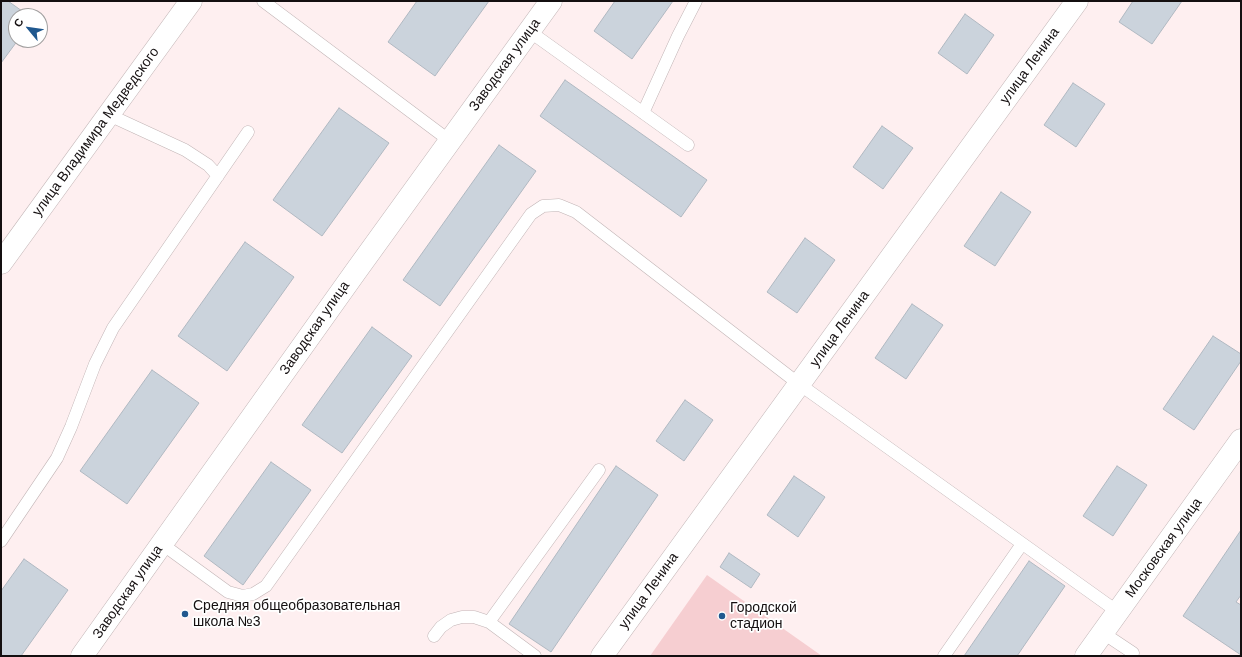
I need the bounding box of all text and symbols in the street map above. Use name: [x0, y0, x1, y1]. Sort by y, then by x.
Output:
north arrow: [8, 8, 48, 48]
street label: Заводская улица: [466, 15, 544, 115]
text: С: [11, 16, 26, 29]
street label: улица Ленина: [997, 24, 1063, 108]
street label: улица Владимира Медведского: [29, 44, 163, 220]
street label: Заводская улица: [276, 278, 354, 378]
street label: улица Ленина: [807, 287, 873, 371]
street label: Московская улица: [1122, 495, 1206, 601]
street label: Заводская улица: [89, 542, 167, 642]
street label: улица Ленина: [616, 549, 682, 633]
place label: Cредняя общеобразовательная школа №3: [193, 598, 400, 630]
place label: Городской стадион: [730, 600, 797, 632]
marker: Cредняя общеобразовательная школа №3: [180, 609, 190, 619]
marker: Городской стадион: [717, 611, 727, 621]

